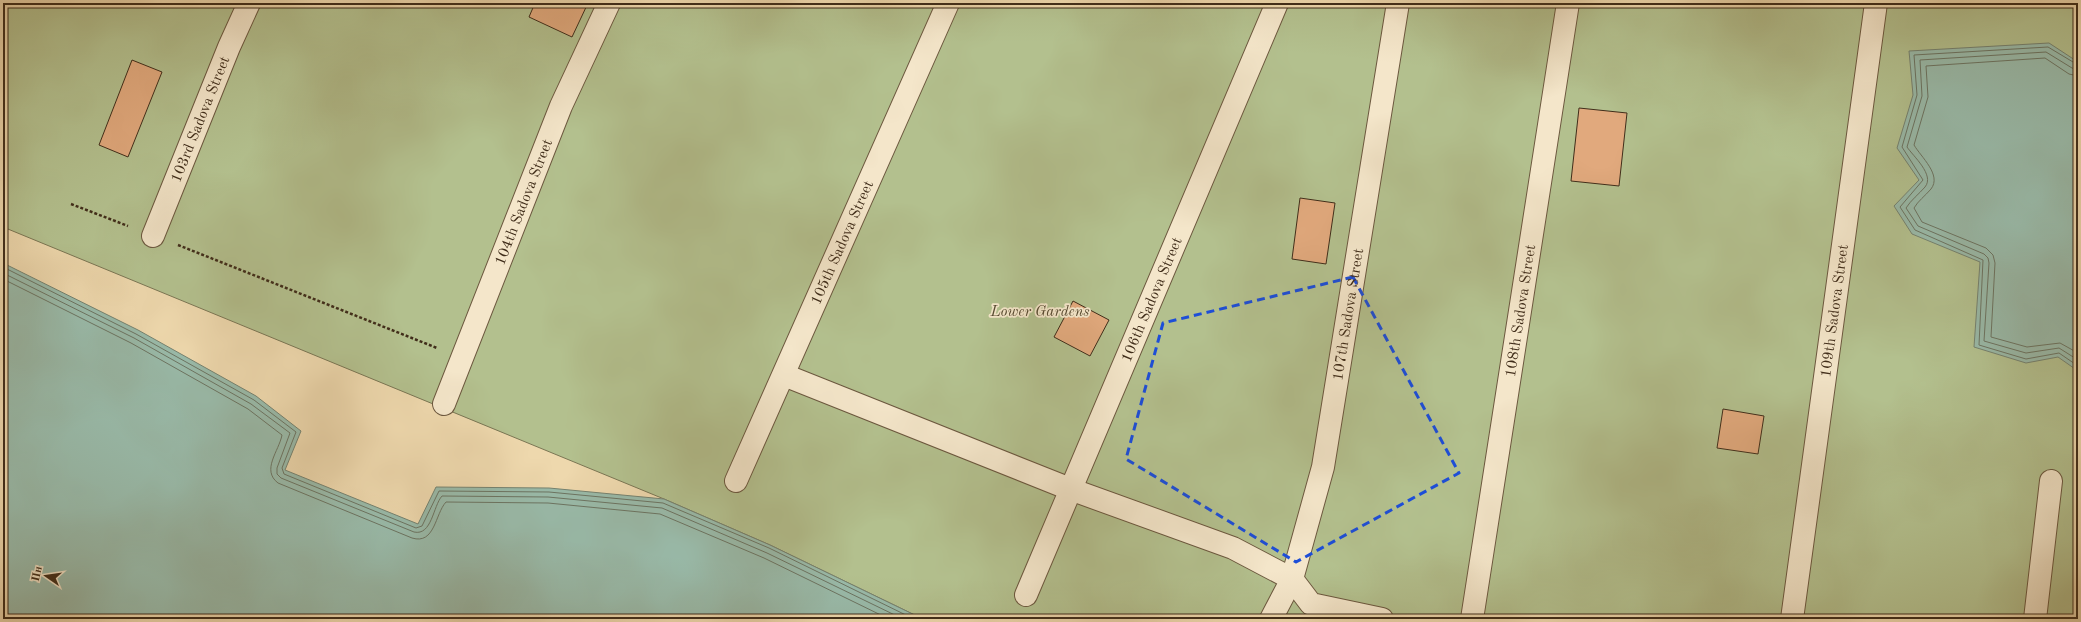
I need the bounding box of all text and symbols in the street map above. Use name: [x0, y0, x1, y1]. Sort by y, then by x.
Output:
street label: 103rd Sadova Street: [169, 54, 233, 185]
street label: 104th Sadova Street: [493, 137, 556, 268]
street label: 105th Sadova Street: [809, 179, 877, 307]
street label: 106th Sadova Street: [1120, 235, 1186, 365]
street label: 108th Sadova Street: [1504, 244, 1539, 378]
street label: 109th Sadova Street: [1819, 244, 1852, 378]
street label: 107th Sadova Street: [1331, 247, 1367, 382]
park label: Lower Gardens: [989, 305, 1090, 320]
north arrow: [26, 556, 66, 596]
text: Пн: [31, 565, 45, 583]

